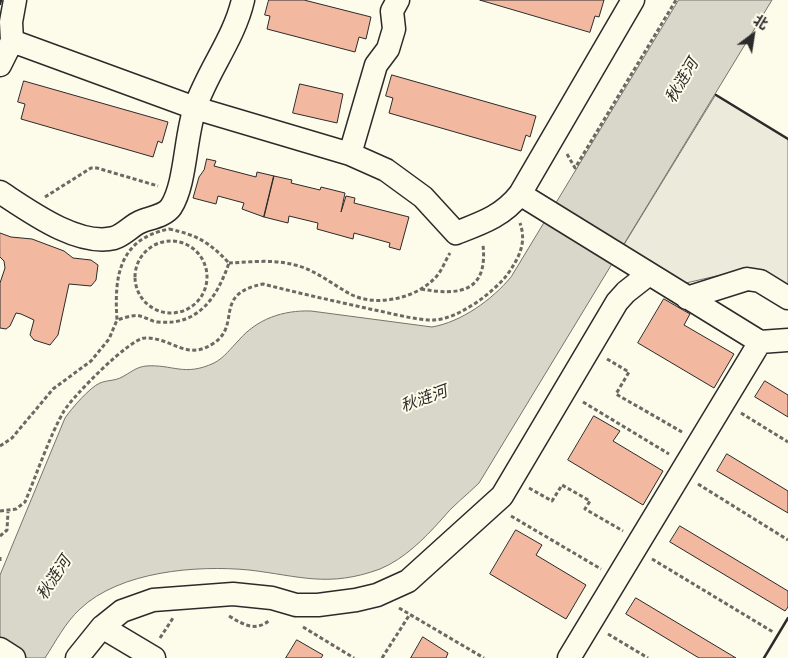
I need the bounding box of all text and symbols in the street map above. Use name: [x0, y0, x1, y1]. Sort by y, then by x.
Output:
north arrow: [728, 10, 778, 60]
text: 北: [750, 11, 771, 33]
water label: 秋涟河: [661, 55, 703, 107]
water label: 秋涟河: [398, 382, 450, 416]
water label: 秋涟河: [33, 553, 75, 603]

